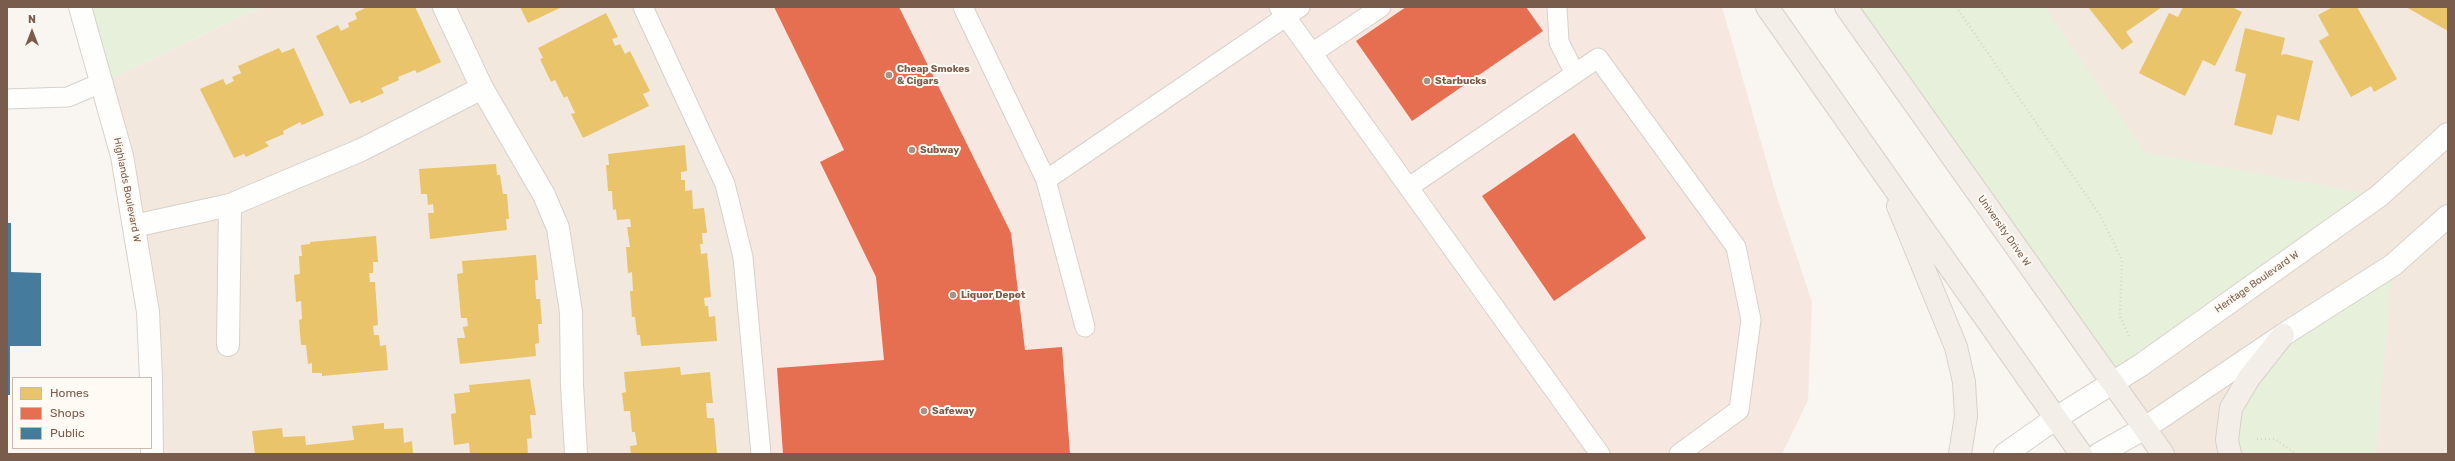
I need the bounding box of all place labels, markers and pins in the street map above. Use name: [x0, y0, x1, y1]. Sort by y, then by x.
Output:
place label: Cheap Smokes & Cigars: [897, 63, 970, 86]
marker: Cheap Smokes & Cigars: [884, 70, 894, 80]
place label: Starbucks: [1435, 75, 1487, 87]
marker: Starbucks: [1422, 76, 1432, 86]
place label: Subway: [920, 144, 959, 156]
marker: Subway: [907, 145, 917, 155]
place label: Liquor Depot: [961, 289, 1025, 301]
marker: Liquor Depot: [948, 290, 958, 300]
place label: Safeway: [932, 405, 975, 417]
marker: Safeway: [919, 406, 929, 416]

